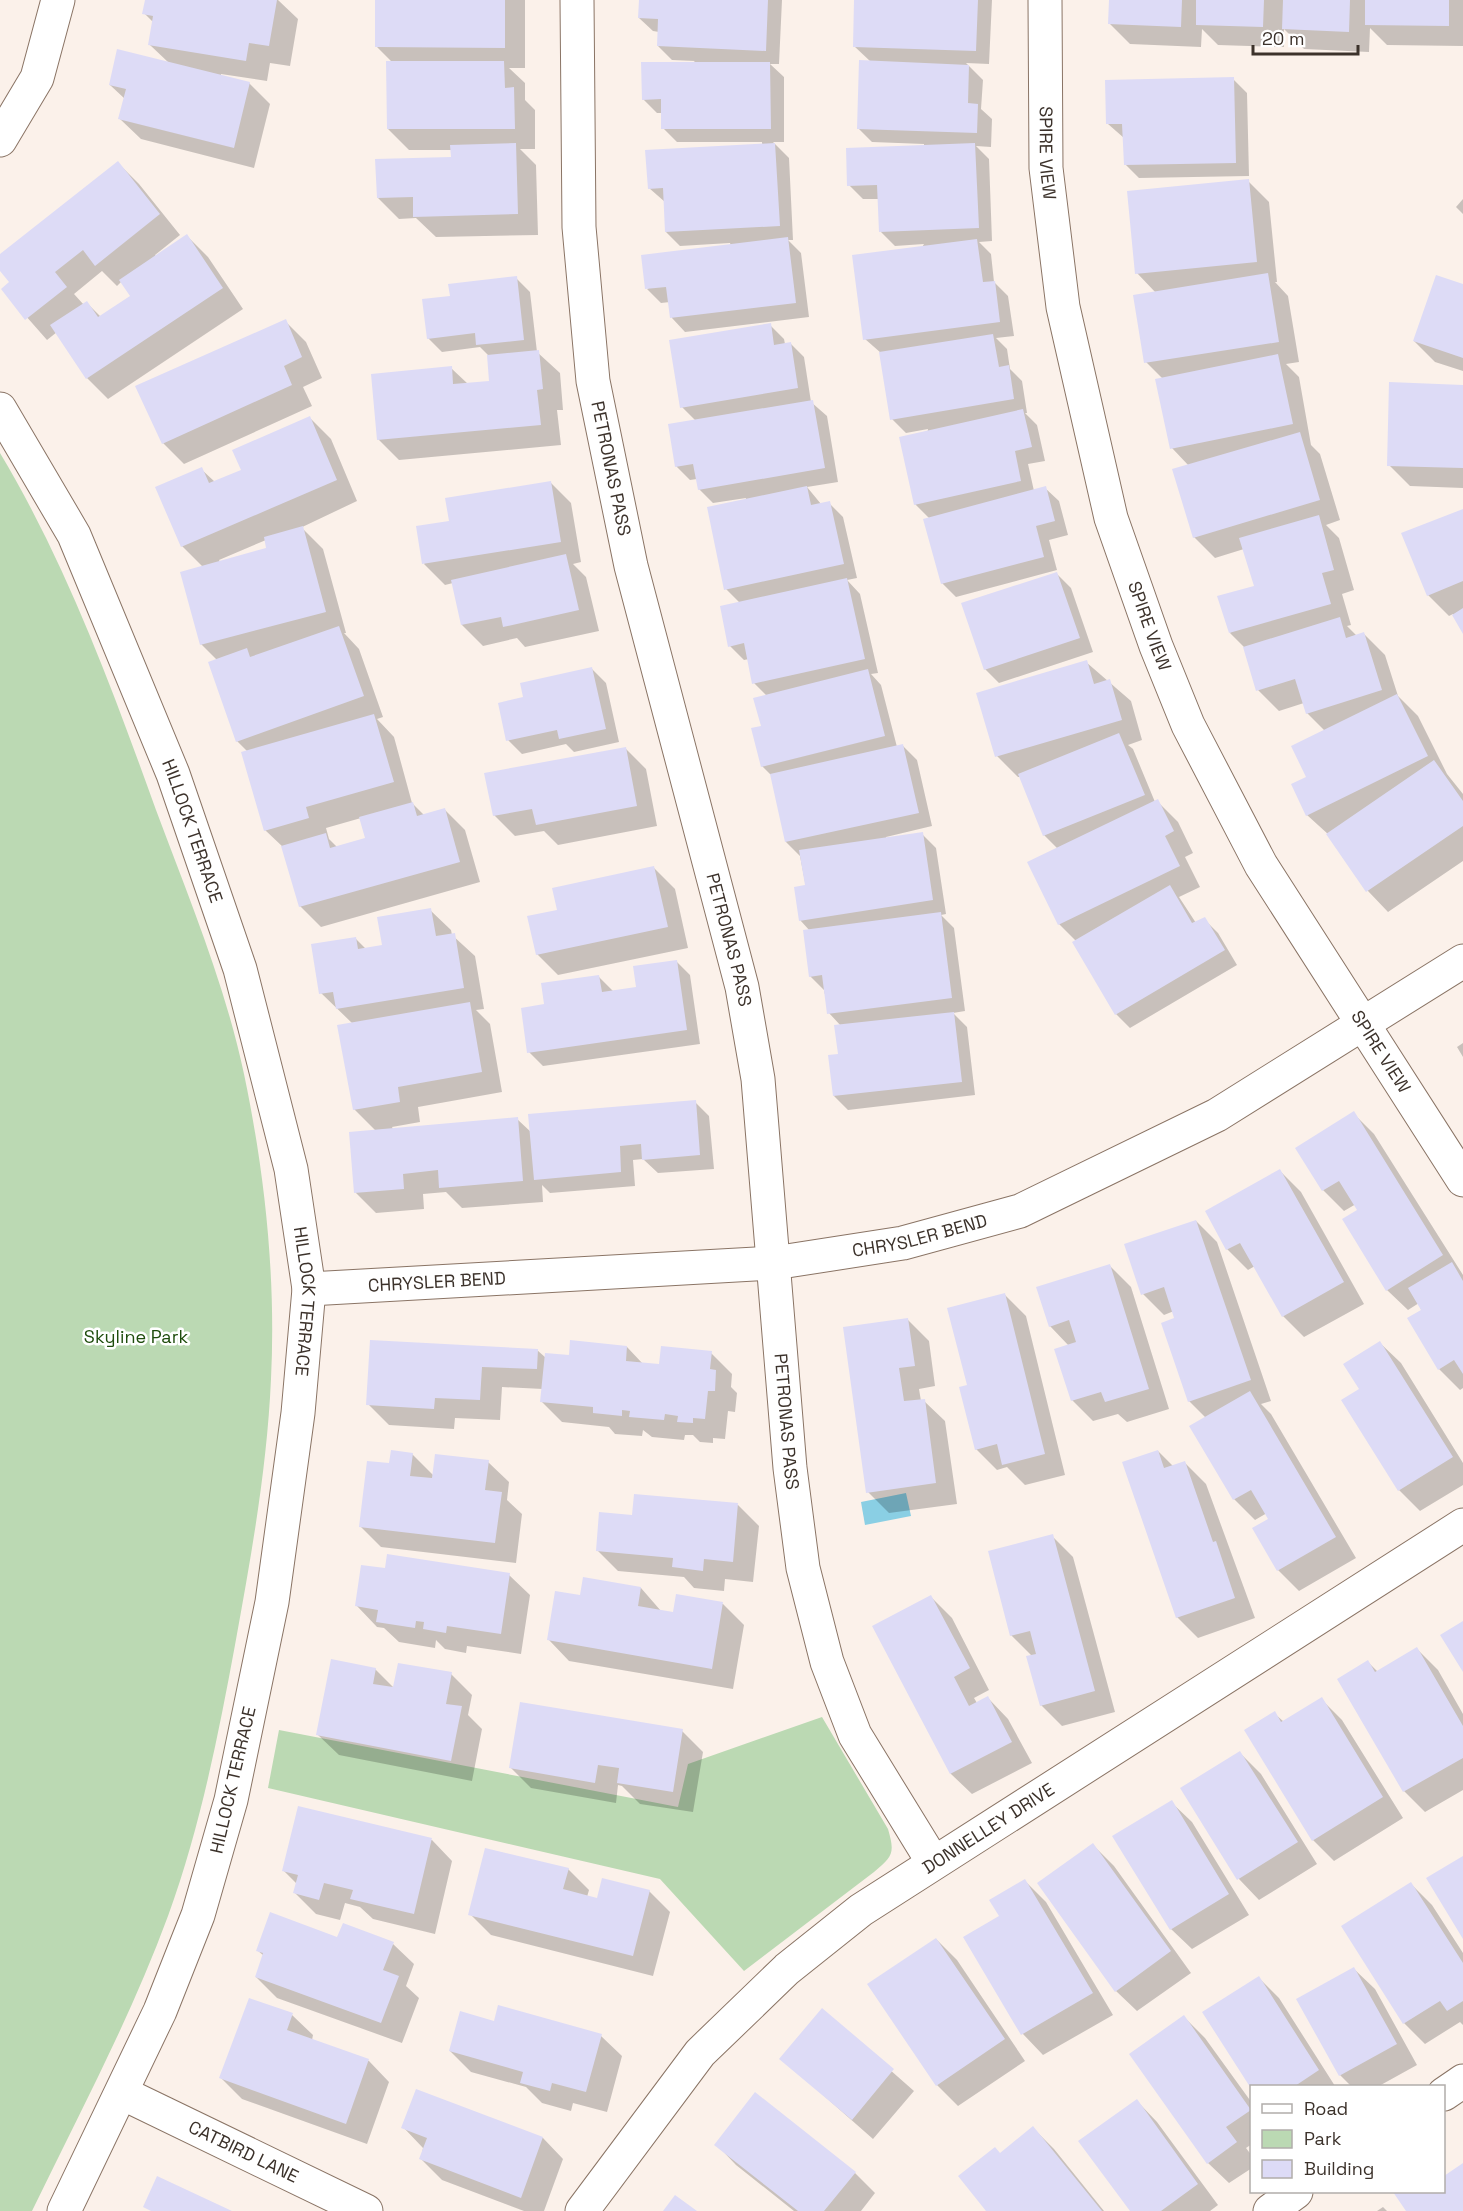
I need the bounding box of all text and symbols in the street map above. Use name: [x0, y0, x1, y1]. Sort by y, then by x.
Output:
scale bar: [1253, 18, 1358, 56]
text: 20 m: [1262, 27, 1305, 50]
street label: SPIRE VIEW: [1035, 106, 1062, 201]
street label: PETRONAS PASS: [586, 399, 637, 538]
street label: SPIRE VIEW: [1123, 578, 1177, 674]
street label: HILLOCK TERRACE: [157, 755, 228, 906]
street label: PETRONAS PASS: [701, 870, 757, 1008]
street label: SPIRE VIEW: [1346, 1006, 1416, 1097]
street label: CHRYSLER BEND: [850, 1209, 990, 1262]
street label: HILLOCK TERRACE: [289, 1225, 321, 1377]
street label: CHRYSLER BEND: [367, 1266, 506, 1297]
park label: Skyline Park: [84, 1325, 188, 1348]
street label: PETRONAS PASS: [770, 1352, 805, 1491]
street label: HILLOCK TERRACE: [204, 1704, 261, 1856]
street label: DONNELLEY DRIVE: [918, 1777, 1058, 1879]
legend: [1250, 2085, 1445, 2193]
text: Road: [1304, 2097, 1348, 2120]
street label: CATBIRD LANE: [185, 2115, 303, 2188]
text: Park: [1304, 2127, 1342, 2150]
text: Building: [1304, 2157, 1374, 2180]

